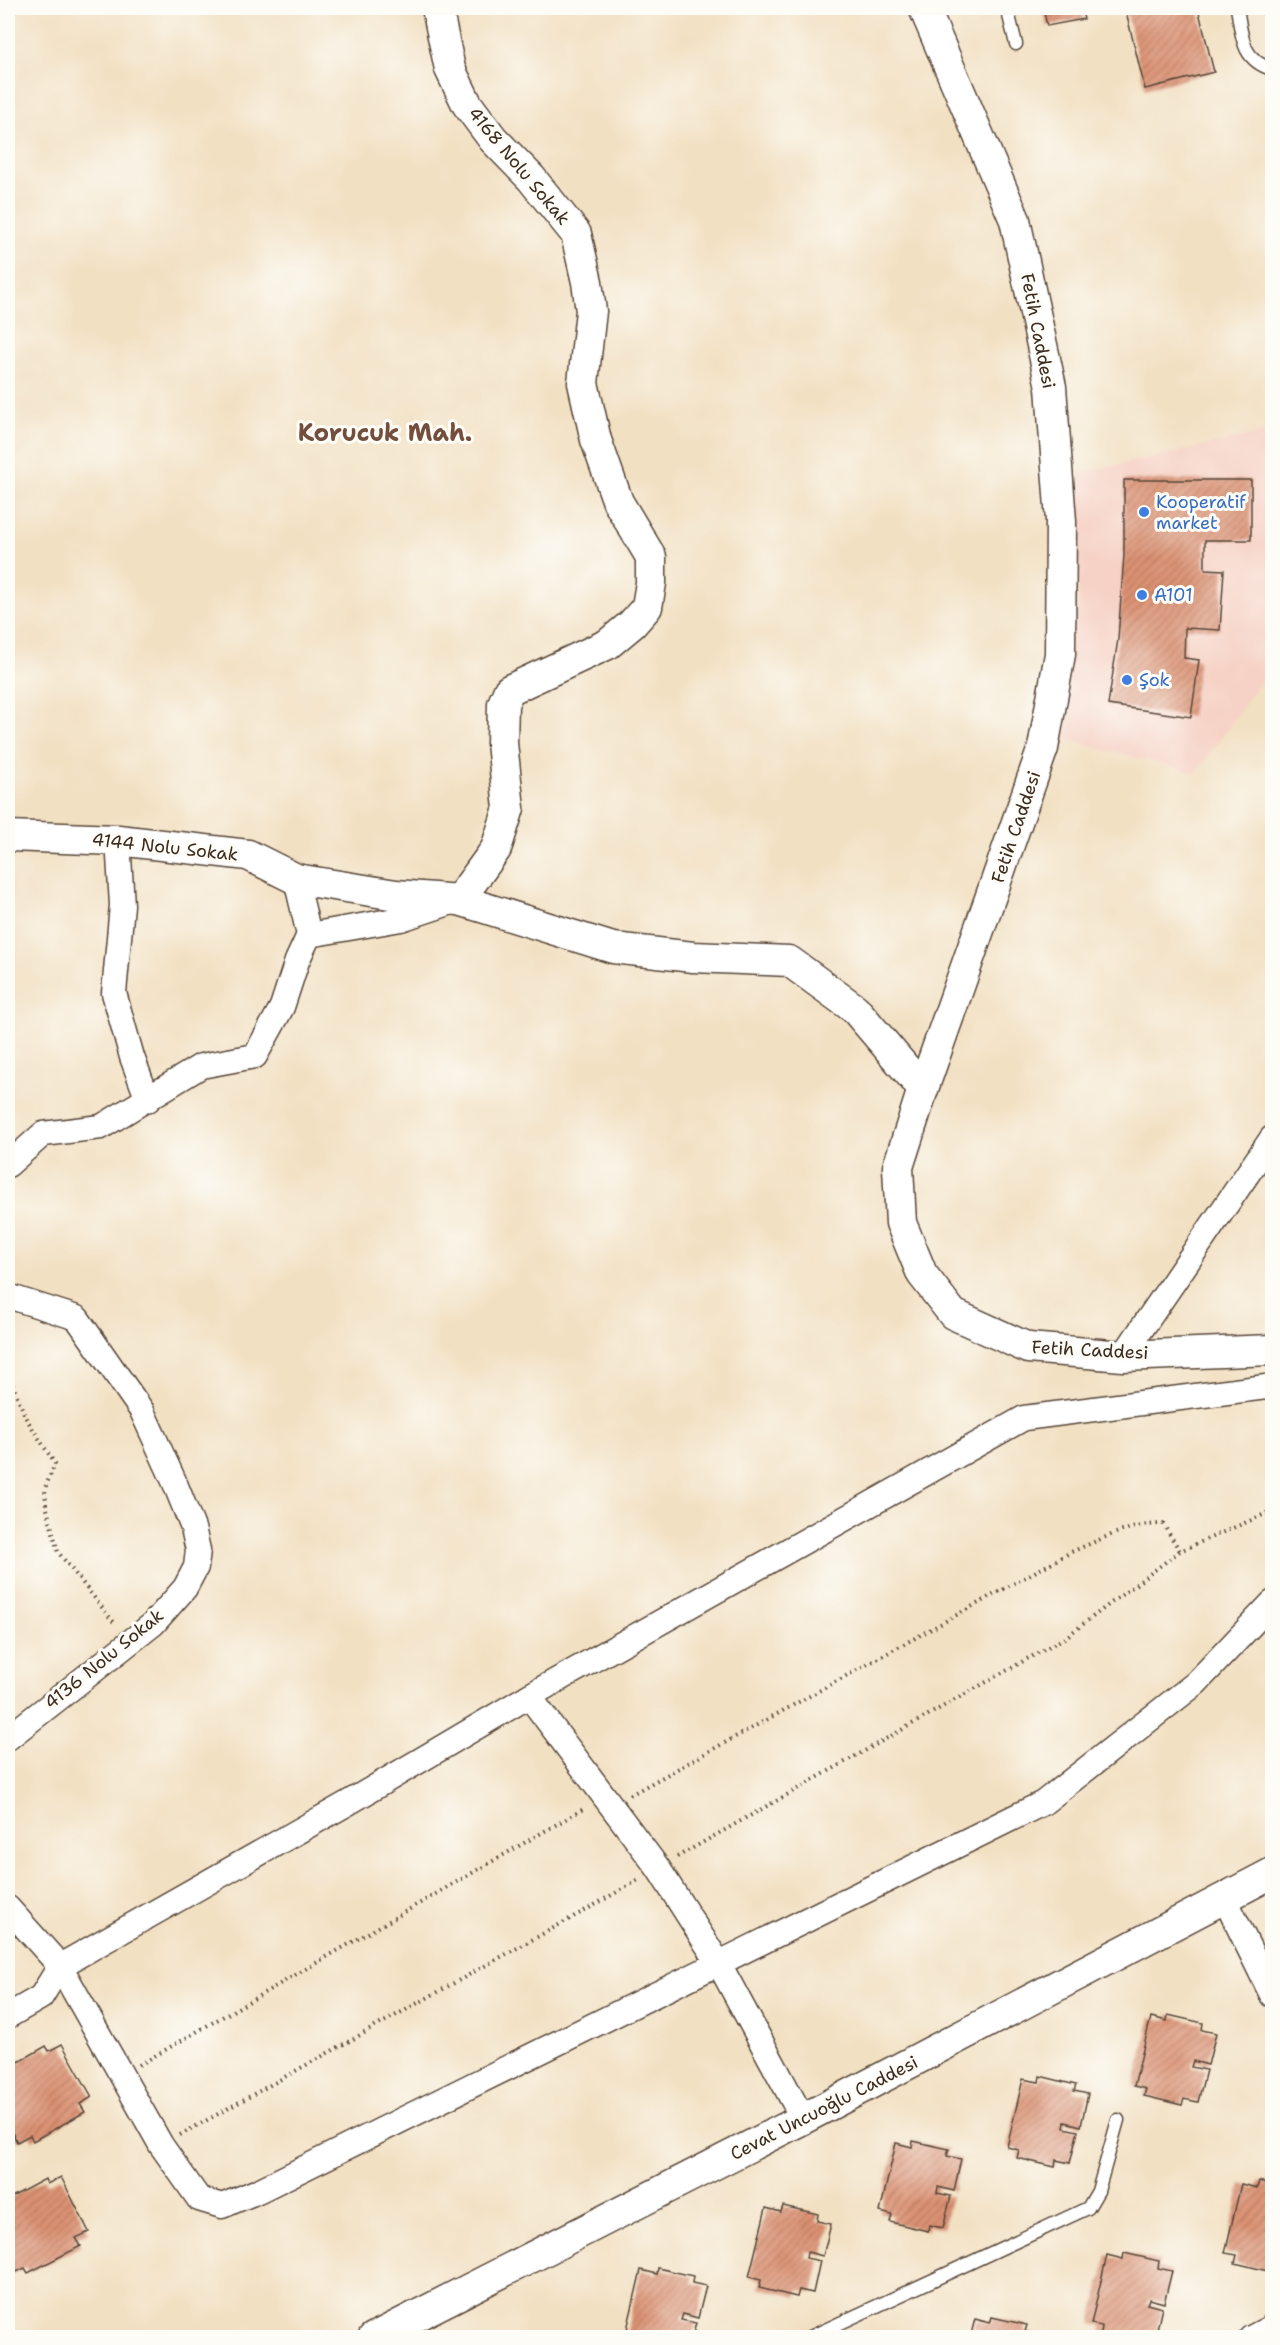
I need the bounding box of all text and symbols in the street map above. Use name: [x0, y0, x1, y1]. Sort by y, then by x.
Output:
street label: 4168 Nolu Sokak: [463, 102, 575, 230]
street label: Fetih Caddesi: [1015, 271, 1061, 391]
district label: Korucuk Mah.: [298, 417, 472, 449]
place label: Kooperatif market: [1156, 490, 1246, 535]
marker: Kooperatif market: [1137, 505, 1151, 519]
place label: A101: [1154, 583, 1193, 607]
marker: A101: [1135, 588, 1149, 602]
place label: Şok: [1139, 668, 1170, 692]
marker: Şok: [1120, 673, 1134, 687]
street label: Fetih Caddesi: [986, 768, 1046, 886]
street label: 4144 Nolu Sokak: [91, 827, 239, 867]
street label: Fetih Caddesi: [1031, 1335, 1149, 1365]
street label: 4136 Nolu Sokak: [39, 1603, 169, 1715]
street label: Cevat Uncuoğlu Caddesi: [726, 2050, 922, 2166]

